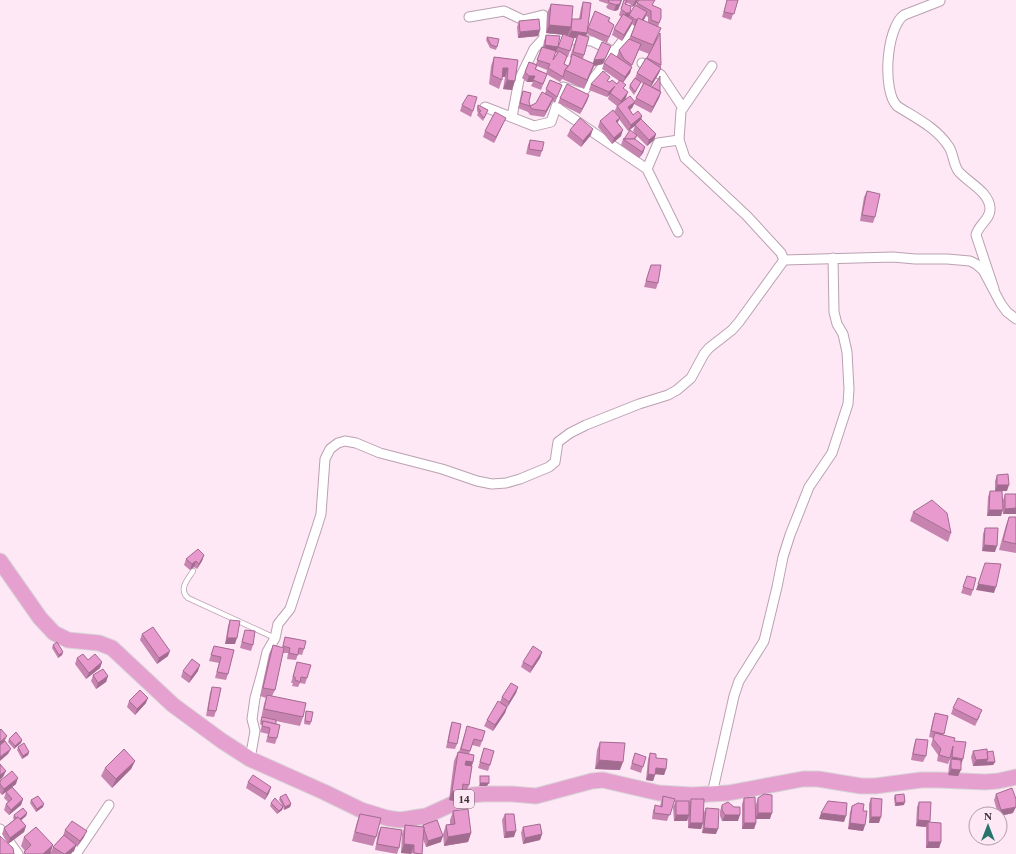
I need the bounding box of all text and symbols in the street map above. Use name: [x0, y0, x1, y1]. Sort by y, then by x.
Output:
road number: 14: [454, 790, 474, 808]
north arrow: [968, 806, 1008, 846]
text: N: [984, 810, 992, 822]

